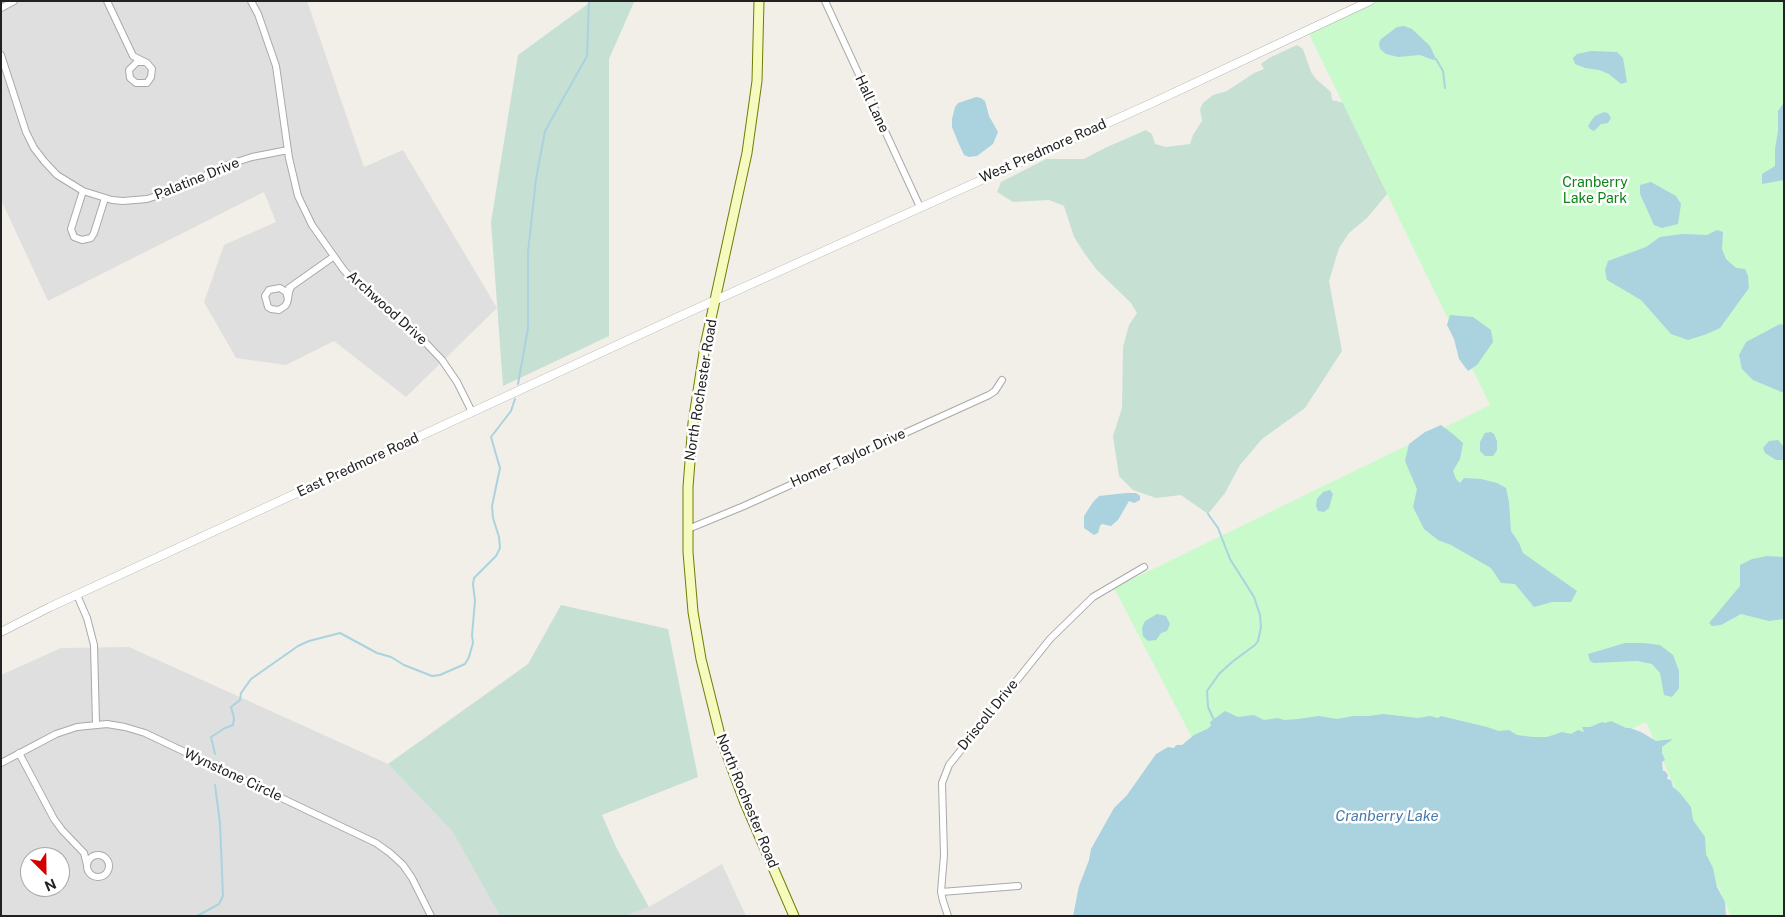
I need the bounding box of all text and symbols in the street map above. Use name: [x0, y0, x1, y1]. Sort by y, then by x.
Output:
street label: Hall Lane: [851, 72, 893, 136]
street label: West Predmore Road: [977, 115, 1109, 187]
street label: Palatine Drive: [152, 154, 242, 204]
park label: Cranberry Lake Park: [1562, 175, 1628, 208]
street label: Archwood Drive: [343, 267, 431, 349]
street label: North Rochester Road: [681, 318, 721, 462]
street label: Homer Taylor Drive: [788, 425, 908, 491]
street label: East Predmore Road: [294, 429, 422, 501]
street label: Driscoll Drive: [954, 676, 1022, 754]
street label: North Rochester Road: [712, 731, 782, 871]
street label: Wynstone Circle: [181, 745, 285, 805]
water label: Cranberry Lake: [1335, 807, 1439, 825]
north arrow: [20, 847, 70, 897]
text: N: [42, 875, 59, 894]

